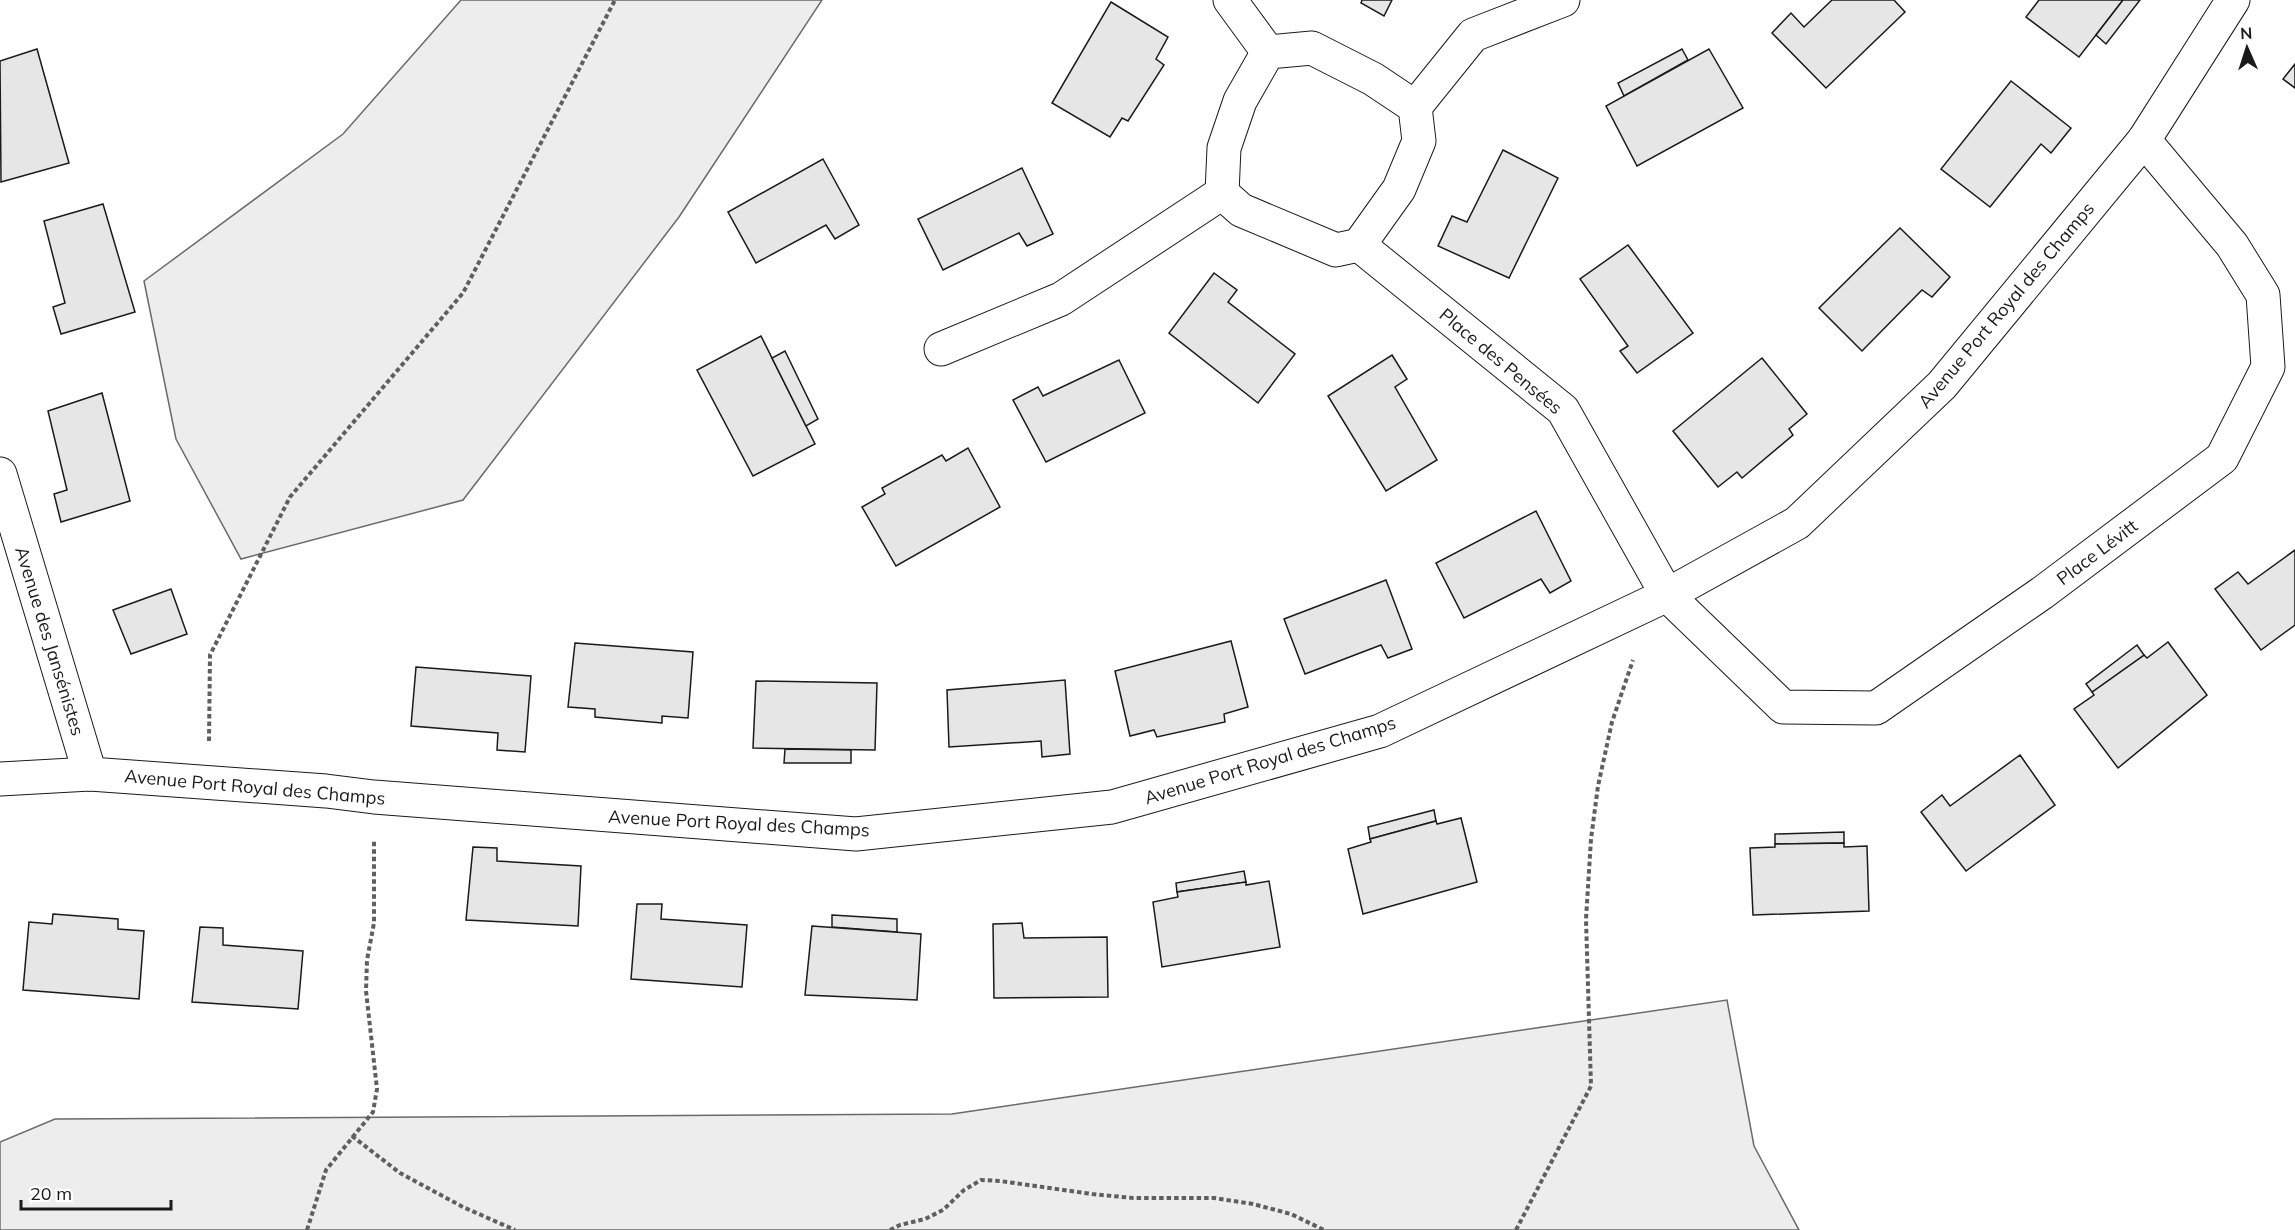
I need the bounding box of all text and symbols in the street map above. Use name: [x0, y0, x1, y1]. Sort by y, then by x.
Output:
north arrow: [2217, 18, 2277, 78]
text: N: [2240, 23, 2253, 43]
street label: Avenue Port Royal des Champs: [1913, 197, 2099, 413]
street label: Place des Pensées: [1435, 303, 1567, 419]
street label: Place Lévitt: [2052, 514, 2142, 590]
street label: Avenue des Jansénistes: [10, 544, 90, 738]
street label: Avenue Port Royal des Champs: [1141, 711, 1399, 809]
street label: Avenue Port Royal des Champs: [124, 764, 387, 810]
street label: Avenue Port Royal des Champs: [608, 805, 870, 841]
scale bar: [21, 1173, 171, 1211]
text: 20 m: [30, 1182, 72, 1205]

